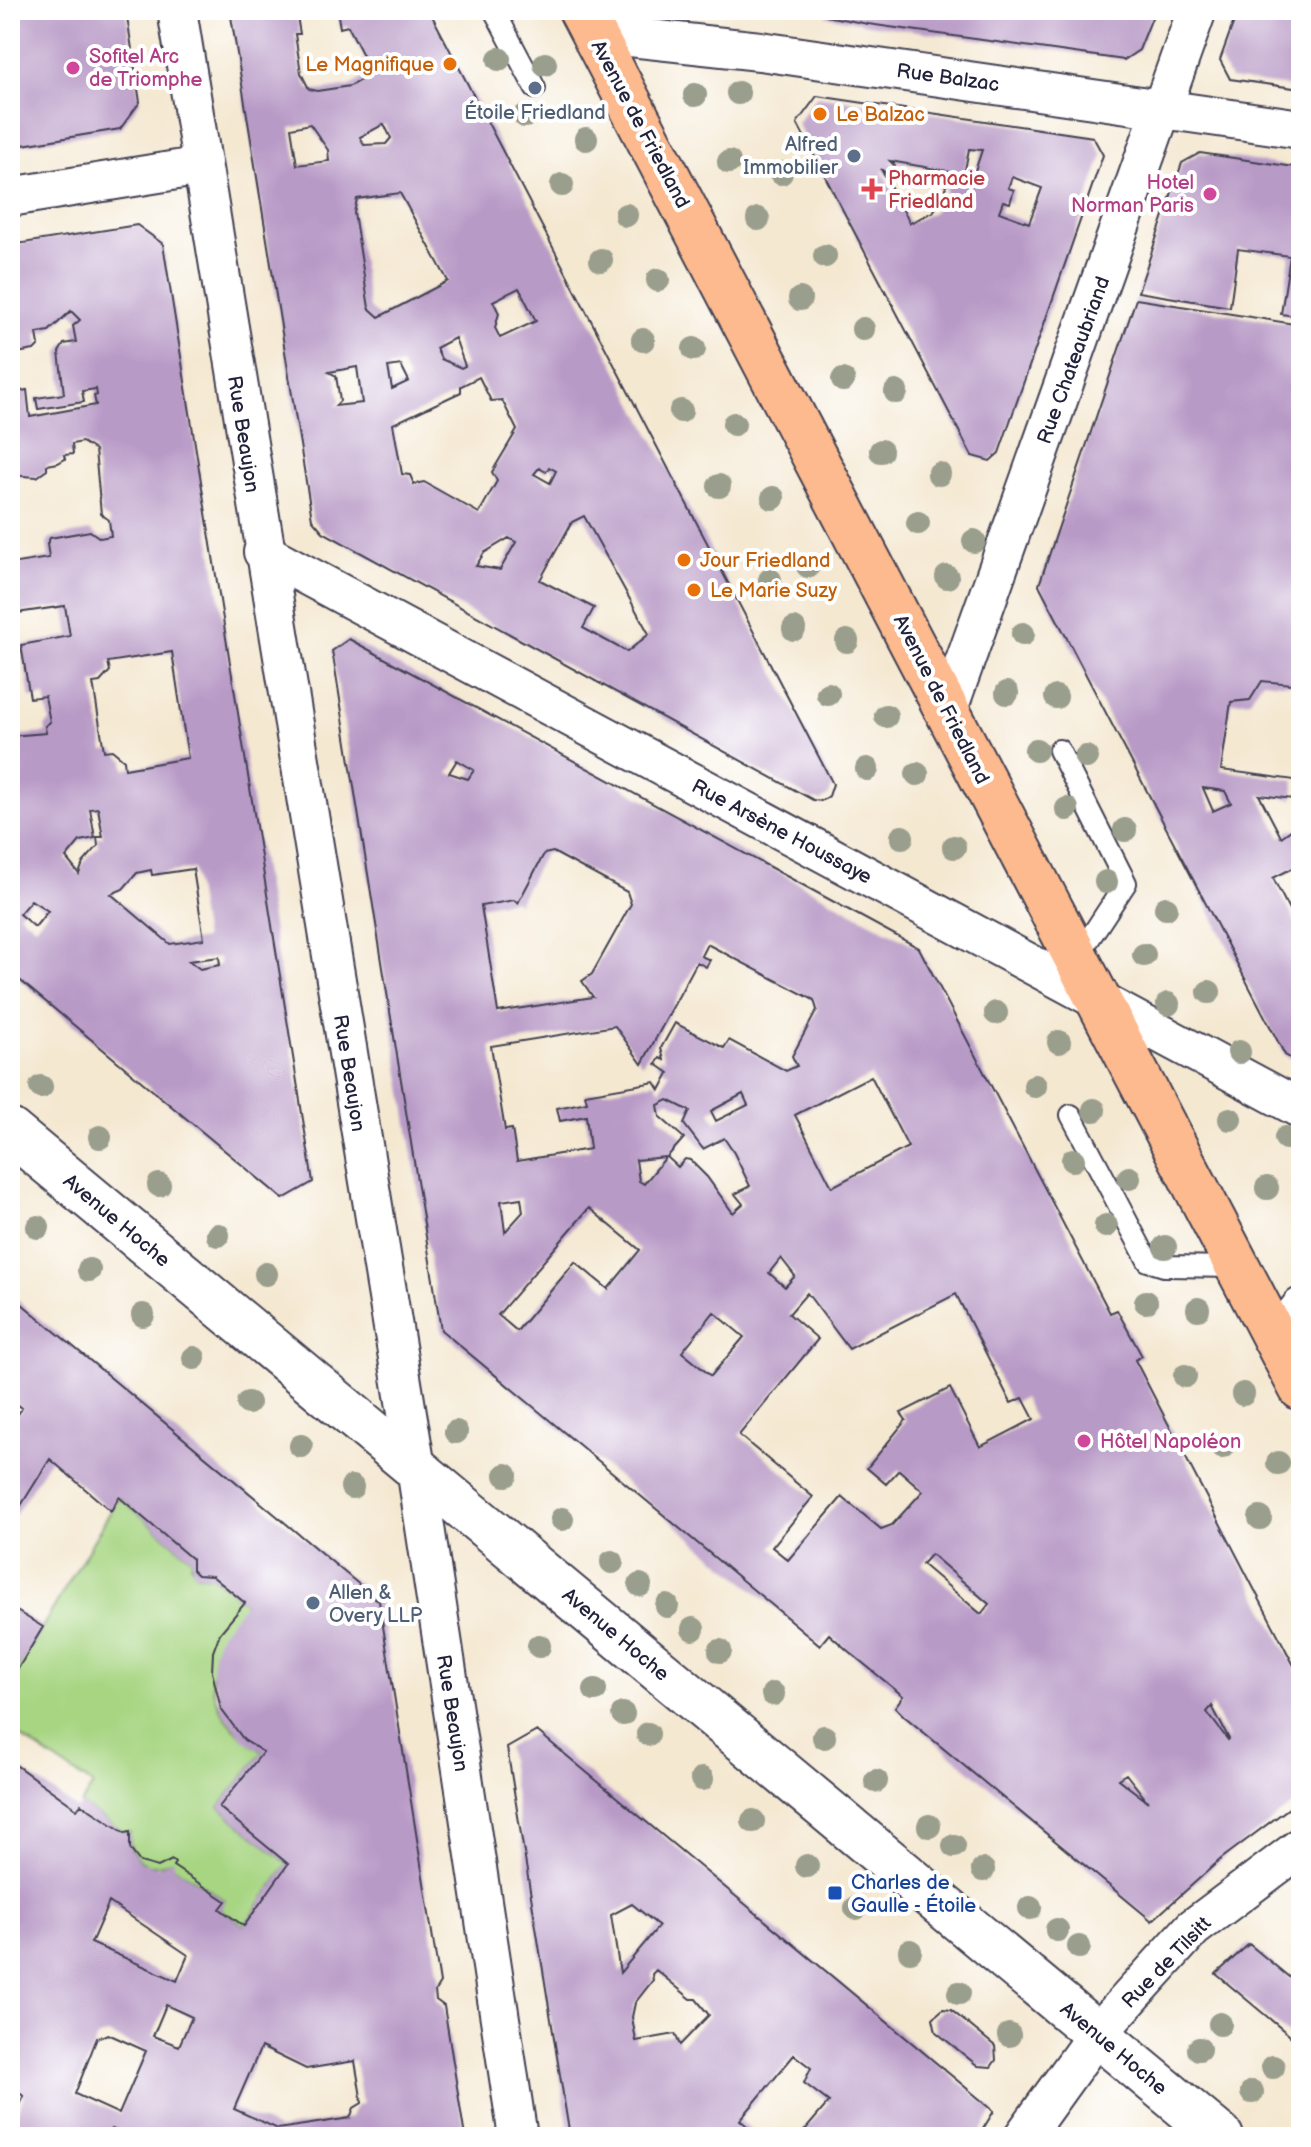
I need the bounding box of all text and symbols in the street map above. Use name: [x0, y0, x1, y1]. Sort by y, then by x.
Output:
street label: Avenue de Friedland: [586, 36, 695, 213]
place label: Sofitel Arc de Triomphe: [89, 45, 203, 92]
place label: Le Magnifique: [305, 53, 434, 77]
marker: Le Magnifique: [441, 55, 459, 73]
marker: Sofitel Arc de Triomphe: [64, 59, 82, 77]
street label: Rue Balzac: [895, 59, 1001, 97]
marker: Étoile Friedland: [526, 79, 544, 97]
place label: Étoile Friedland: [464, 100, 606, 125]
place label: Le Balzac: [836, 103, 925, 127]
marker: Le Balzac: [811, 105, 829, 123]
place label: Alfred Immobilier: [743, 133, 839, 180]
marker: Alfred Immobilier: [845, 147, 863, 165]
place label: Pharmacie Friedland: [888, 167, 985, 214]
place label: Hotel Norman Paris: [1071, 171, 1194, 218]
marker: Pharmacie Friedland: [863, 180, 881, 198]
marker: Hotel Norman Paris: [1201, 185, 1219, 203]
street label: Rue Chateaubriand: [1033, 273, 1115, 447]
street label: Rue Beaujon: [222, 374, 264, 494]
place label: Jour Friedland: [700, 549, 830, 573]
marker: Jour Friedland: [675, 551, 693, 569]
place label: Le Marie Suzy: [710, 579, 837, 603]
marker: Le Marie Suzy: [685, 581, 703, 599]
street label: Avenue de Friedland: [888, 611, 994, 788]
street label: Rue Arsène Houssaye: [687, 774, 876, 890]
street label: Rue Beaujon: [328, 1013, 370, 1133]
street label: Avenue Hoche: [58, 1169, 175, 1272]
place label: Hôtel Napoléon: [1100, 1430, 1241, 1454]
marker: Hôtel Napoléon: [1075, 1432, 1093, 1450]
place label: Allen & Overy LLP: [329, 1581, 423, 1628]
street label: Avenue Hoche: [557, 1583, 674, 1686]
marker: Allen & Overy LLP: [304, 1594, 322, 1612]
street label: Rue Beaujon: [431, 1653, 473, 1773]
place label: Charles de Gaulle - Étoile: [851, 1871, 976, 1918]
marker: Charles de Gaulle - Étoile: [826, 1884, 844, 1902]
street label: Rue de Tilsitt: [1117, 1912, 1216, 2013]
street label: Avenue Hoche: [1055, 1997, 1172, 2100]

